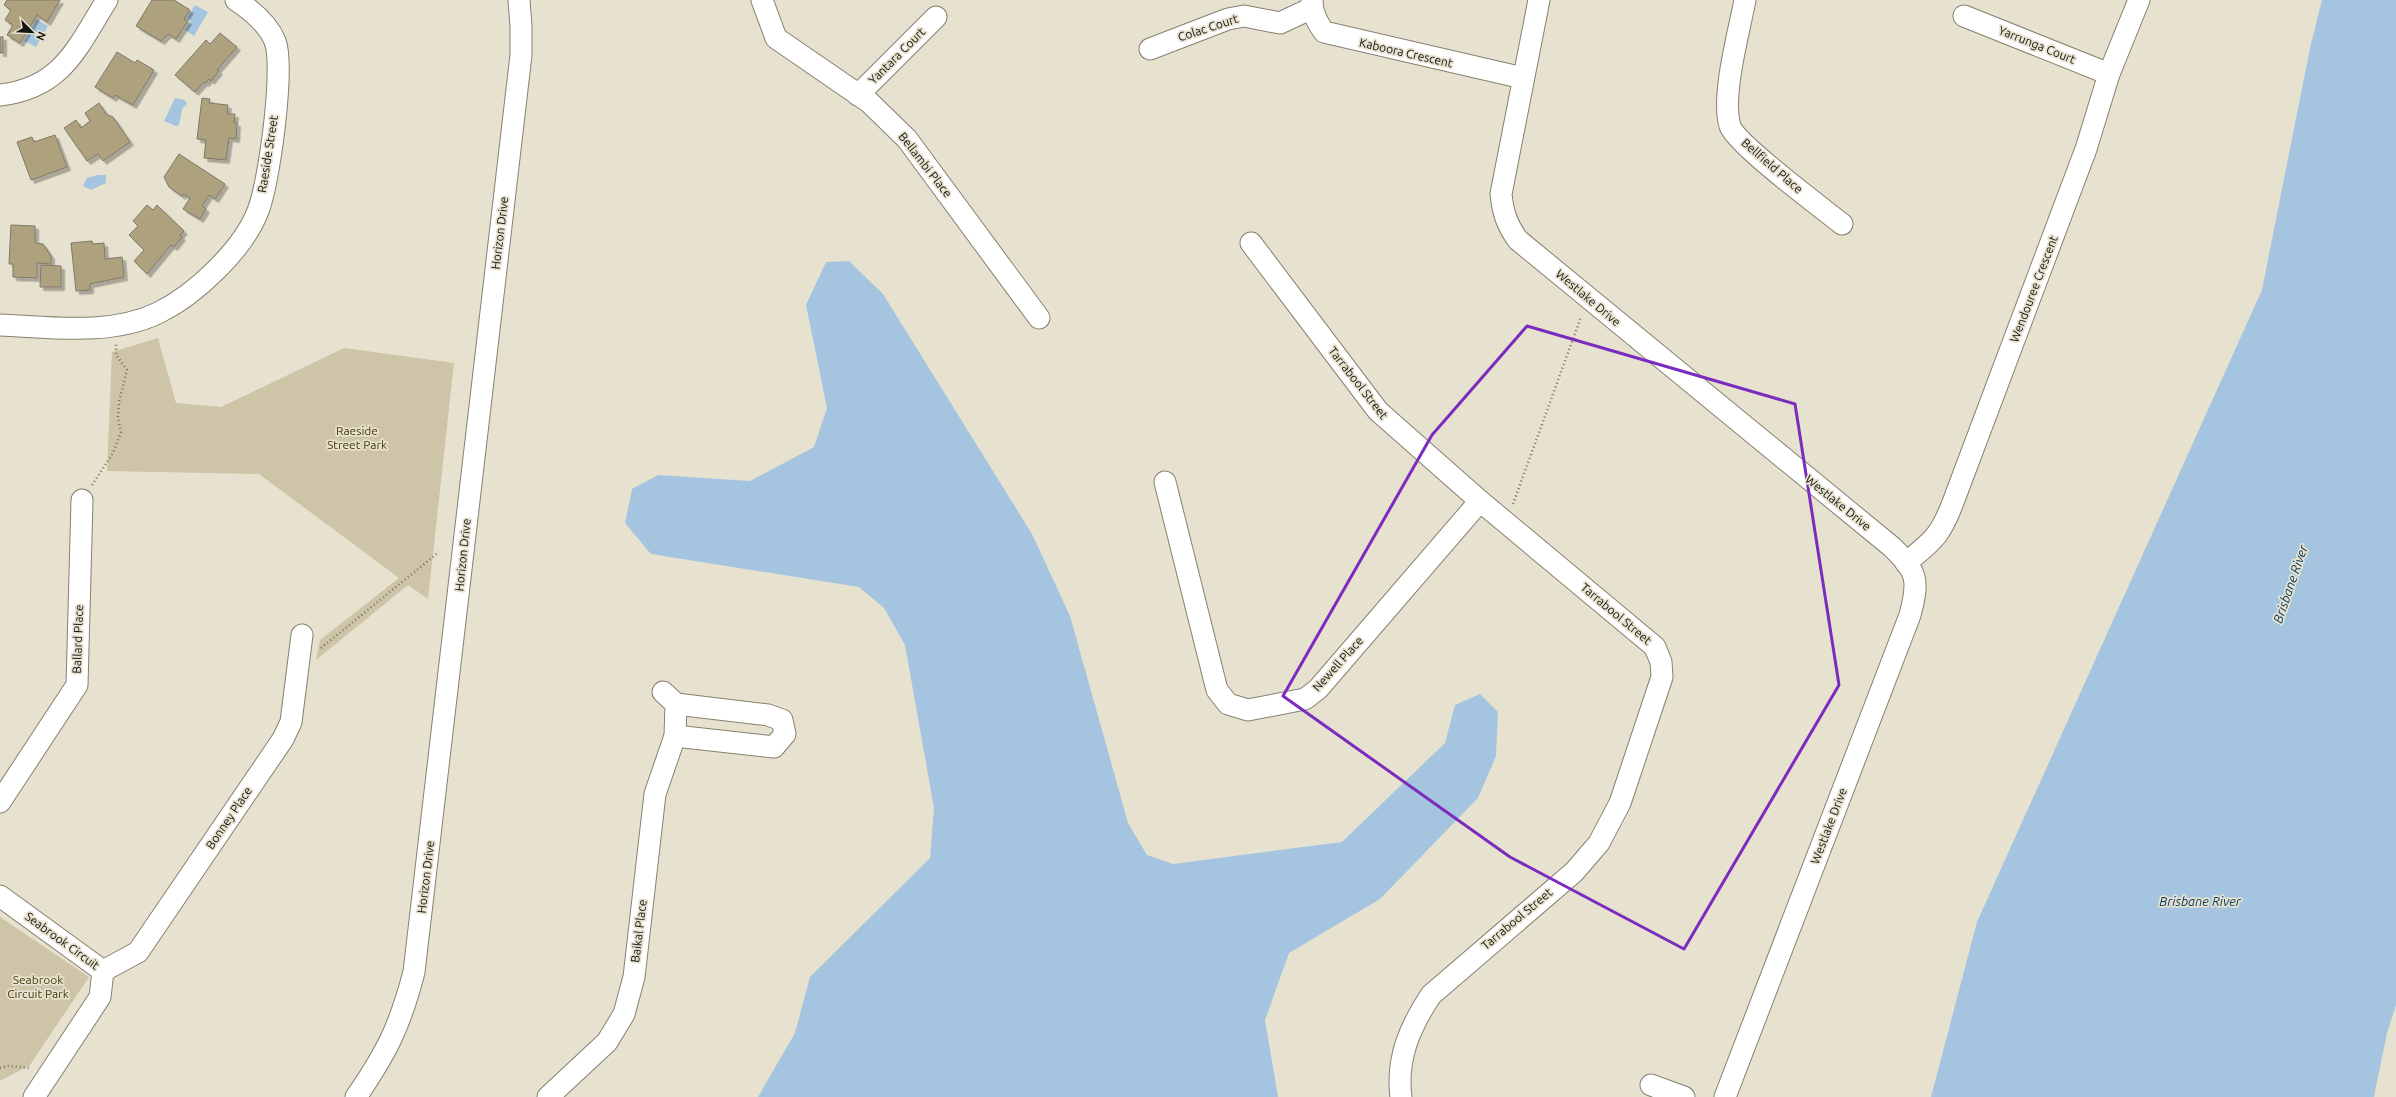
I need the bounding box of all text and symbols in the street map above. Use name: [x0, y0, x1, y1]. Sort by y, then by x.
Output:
north arrow: [12, 12, 52, 52]
street label: Colac Court: [1176, 12, 1240, 43]
street label: Yarrunga Court: [1997, 23, 2078, 66]
street label: Yantara Court: [866, 25, 928, 87]
text: N: [34, 30, 48, 42]
street label: Kaboora Crescent: [1358, 35, 1454, 70]
street label: Raeside Street: [255, 114, 280, 194]
street label: Bellambi Place: [896, 130, 955, 200]
street label: Bellfield Place: [1739, 136, 1805, 196]
street label: Horizon Drive: [489, 196, 510, 270]
street label: Wendouree Crescent: [2007, 233, 2060, 344]
street label: Westlake Drive: [1553, 267, 1623, 328]
street label: Tarrabool Street: [1326, 344, 1391, 422]
park label: Raeside Street Park: [327, 424, 387, 451]
street label: Westlake Drive: [1803, 472, 1874, 533]
street label: Horizon Drive: [452, 518, 473, 592]
water label: Brisbane River: [2270, 542, 2310, 625]
street label: Tarrabool Street: [1578, 580, 1654, 647]
street label: Ballard Place: [70, 604, 85, 674]
street label: Newell Place: [1310, 634, 1365, 694]
street label: Bonney Place: [203, 784, 254, 851]
street label: Westlake Drive: [1808, 786, 1849, 866]
street label: Horizon Drive: [415, 840, 436, 914]
street label: Tarrabool Street: [1479, 885, 1555, 952]
water label: Brisbane River: [2159, 894, 2242, 908]
street label: Baikal Place: [628, 899, 649, 963]
street label: Seabrook Circuit: [23, 909, 102, 972]
park label: Seabrook Circuit Park: [7, 973, 69, 1000]

